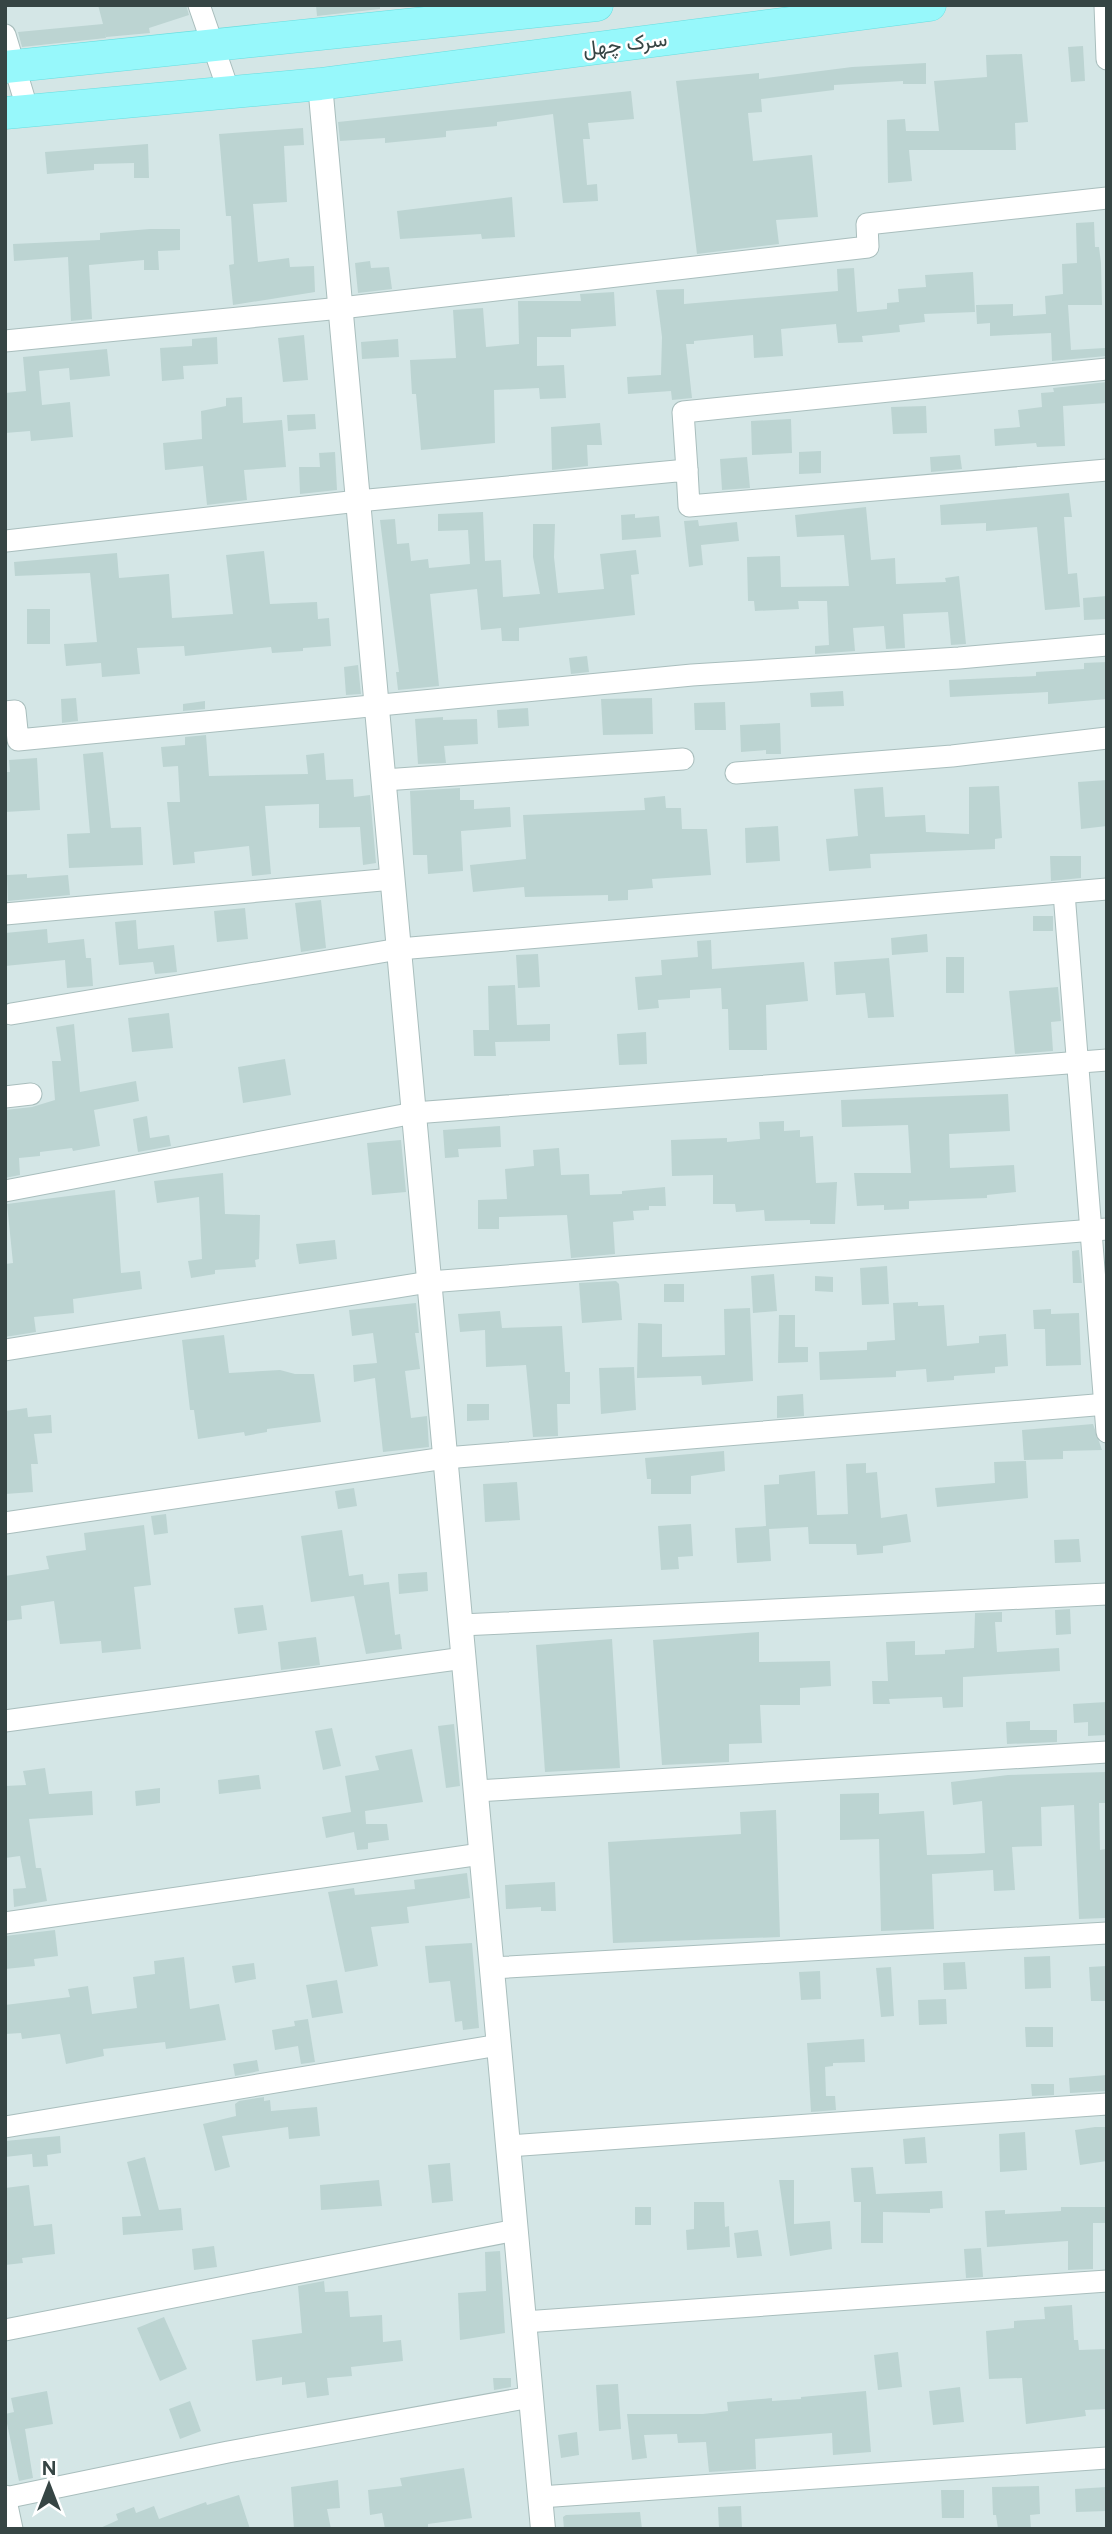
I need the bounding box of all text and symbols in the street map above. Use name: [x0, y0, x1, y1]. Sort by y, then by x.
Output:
street label: سرک چهل: [581, 26, 669, 63]
north arrow: [14, 2450, 84, 2520]
text: N: [42, 2457, 56, 2480]

